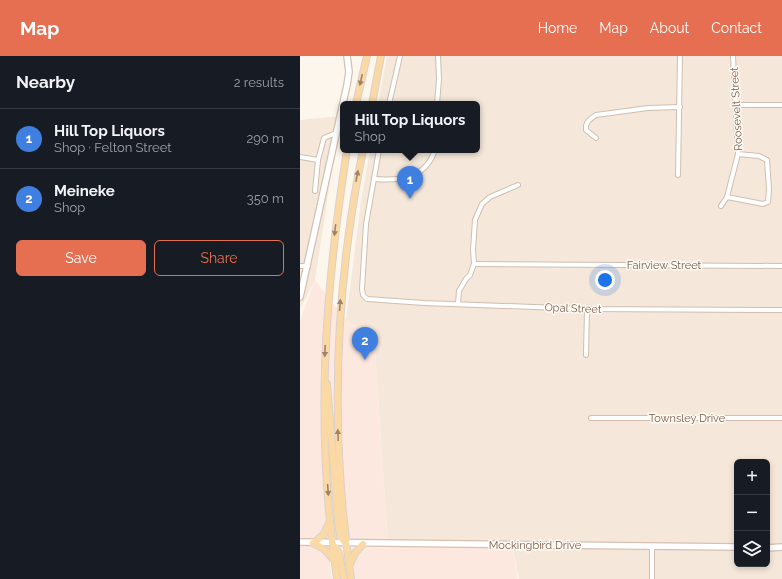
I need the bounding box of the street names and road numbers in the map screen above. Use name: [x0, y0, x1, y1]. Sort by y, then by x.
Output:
street label: Roosevelt Street: [728, 66, 745, 151]
street label: Fairview Street: [627, 259, 702, 272]
street label: Opal Street: [544, 301, 602, 316]
street label: Townsley Drive: [649, 412, 726, 425]
street label: Mockingbird Drive: [489, 539, 582, 552]

